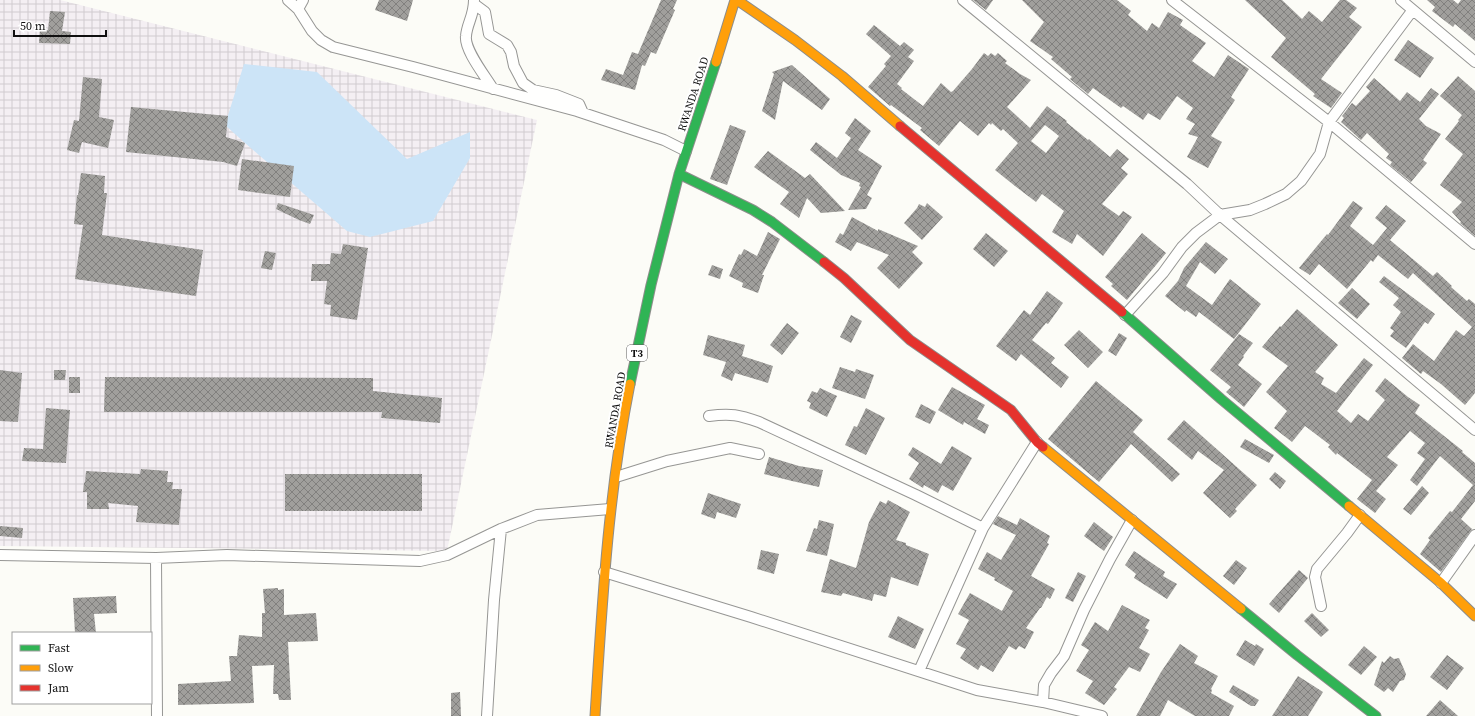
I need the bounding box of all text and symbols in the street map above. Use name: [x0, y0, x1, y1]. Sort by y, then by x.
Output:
scale bar: [14, 12, 106, 38]
text: 50 m: [20, 18, 46, 34]
street label: RWANDA ROAD: [674, 55, 713, 133]
road number: T3: [627, 345, 647, 361]
street label: RWANDA ROAD: [601, 370, 630, 450]
legend: [12, 632, 152, 704]
text: Fast: [48, 640, 70, 656]
text: Slow: [48, 660, 74, 676]
text: Jam: [47, 680, 69, 696]

